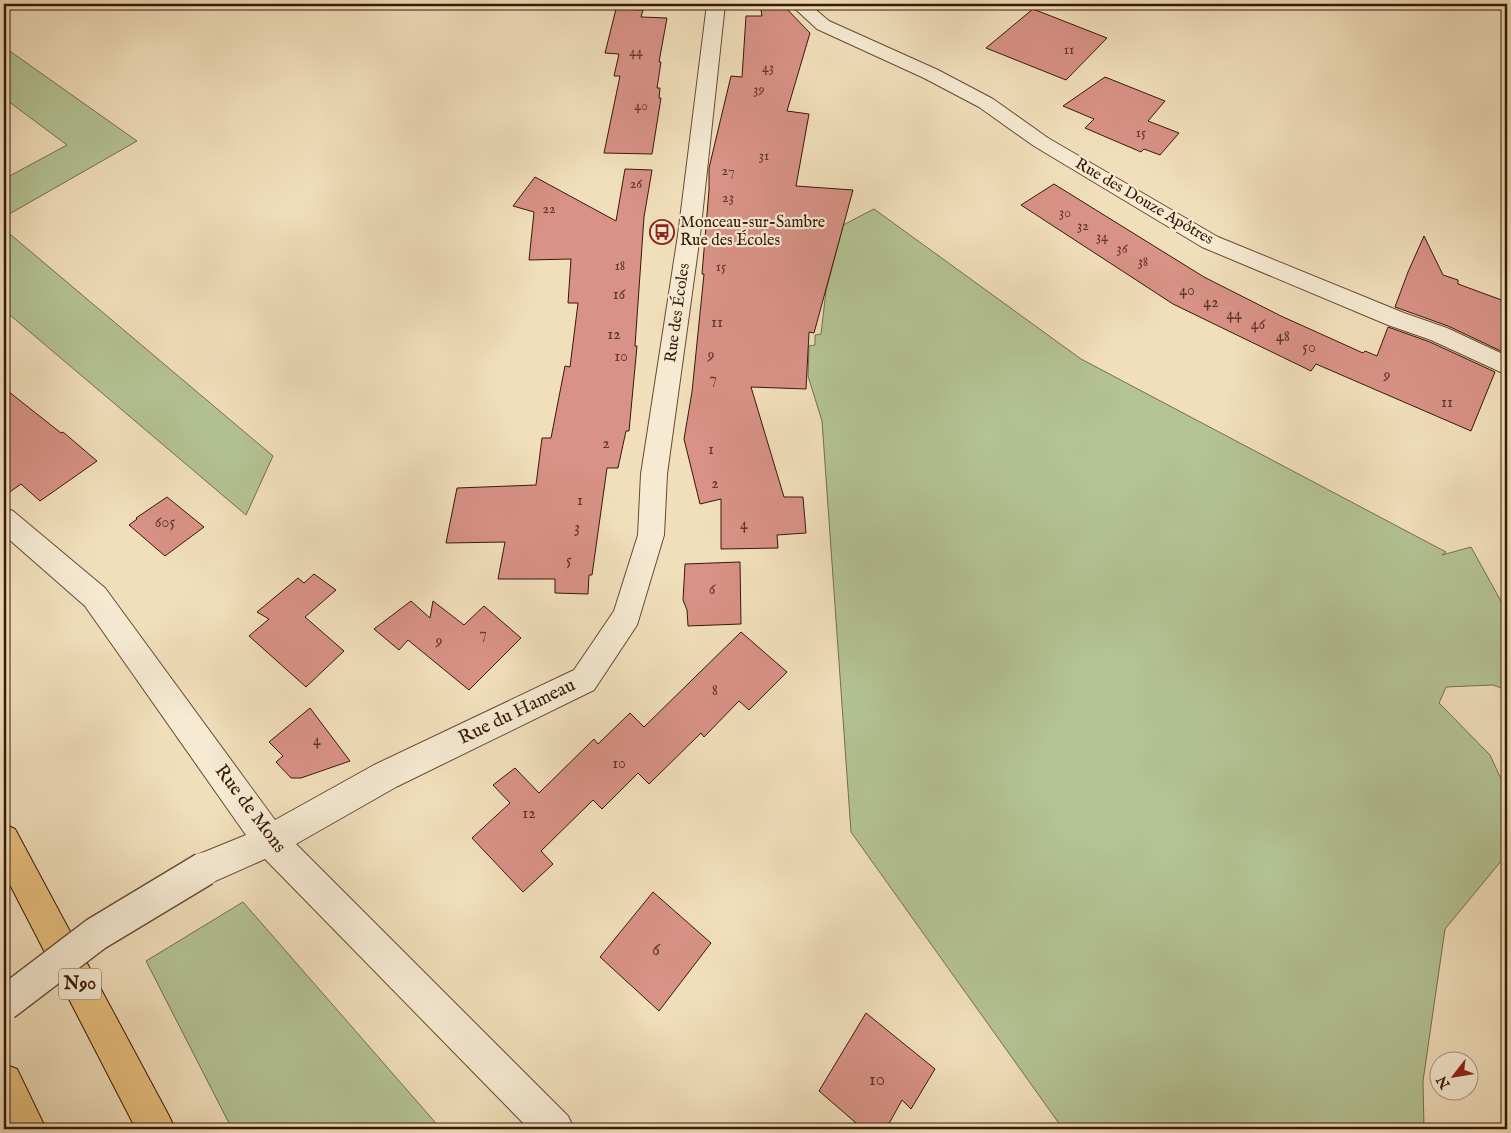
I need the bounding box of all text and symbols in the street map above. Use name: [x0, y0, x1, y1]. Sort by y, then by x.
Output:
house number: 11: [1064, 41, 1074, 59]
house number: 44: [629, 43, 643, 61]
house number: 43: [762, 59, 774, 77]
house number: 39: [753, 81, 765, 99]
house number: 40: [634, 97, 648, 115]
house number: 15: [1136, 124, 1146, 142]
house number: 31: [759, 147, 769, 165]
street label: Rue des Douze Apôtres: [1071, 154, 1217, 250]
house number: 27: [722, 162, 734, 180]
house number: 26: [630, 175, 643, 193]
house number: 23: [722, 189, 734, 207]
house number: 22: [542, 200, 556, 218]
house number: 30: [1059, 204, 1071, 222]
place label: Monceau-sur-Sambre Rue des Écoles: [680, 213, 825, 251]
house number: 32: [1077, 217, 1089, 235]
bus stop icon: Monceau-sur-Sambre Rue des Écoles: [649, 219, 675, 245]
house number: 34: [1096, 228, 1108, 246]
house number: 36: [1116, 240, 1129, 258]
house number: 38: [1138, 253, 1148, 271]
house number: 18: [615, 257, 625, 275]
house number: 15: [716, 258, 726, 276]
street label: Rue des Écoles: [659, 261, 695, 364]
house number: 40: [1179, 281, 1195, 301]
house number: 16: [613, 285, 626, 305]
house number: 42: [1203, 293, 1219, 313]
house number: 44: [1226, 305, 1242, 325]
house number: 11: [711, 313, 723, 333]
house number: 46: [1251, 315, 1266, 335]
house number: 12: [607, 325, 621, 345]
house number: 48: [1276, 327, 1290, 347]
house number: 50: [1302, 338, 1316, 358]
house number: 9: [707, 346, 715, 366]
house number: 10: [614, 347, 628, 367]
house number: 9: [1383, 366, 1391, 386]
house number: 7: [709, 369, 717, 389]
house number: 11: [1441, 393, 1453, 413]
house number: 2: [602, 434, 610, 454]
house number: 1: [708, 440, 714, 460]
house number: 2: [711, 474, 719, 494]
house number: 1: [577, 491, 583, 511]
house number: 605: [155, 513, 175, 533]
house number: 4: [740, 515, 748, 535]
house number: 3: [574, 518, 580, 538]
house number: 5: [566, 551, 572, 571]
house number: 6: [709, 580, 716, 600]
house number: 7: [479, 624, 487, 644]
house number: 9: [435, 632, 443, 652]
street label: Rue du Hameau: [455, 673, 580, 751]
house number: 8: [712, 681, 718, 701]
house number: 4: [313, 731, 321, 751]
house number: 10: [612, 754, 626, 774]
street label: Rue de Mons: [209, 760, 291, 858]
house number: 12: [522, 804, 536, 824]
house number: 6: [652, 938, 661, 962]
road number: N90: [59, 969, 101, 1000]
north arrow: [1428, 1050, 1478, 1100]
house number: 10: [869, 1068, 885, 1092]
text: N: [1433, 1072, 1455, 1093]

